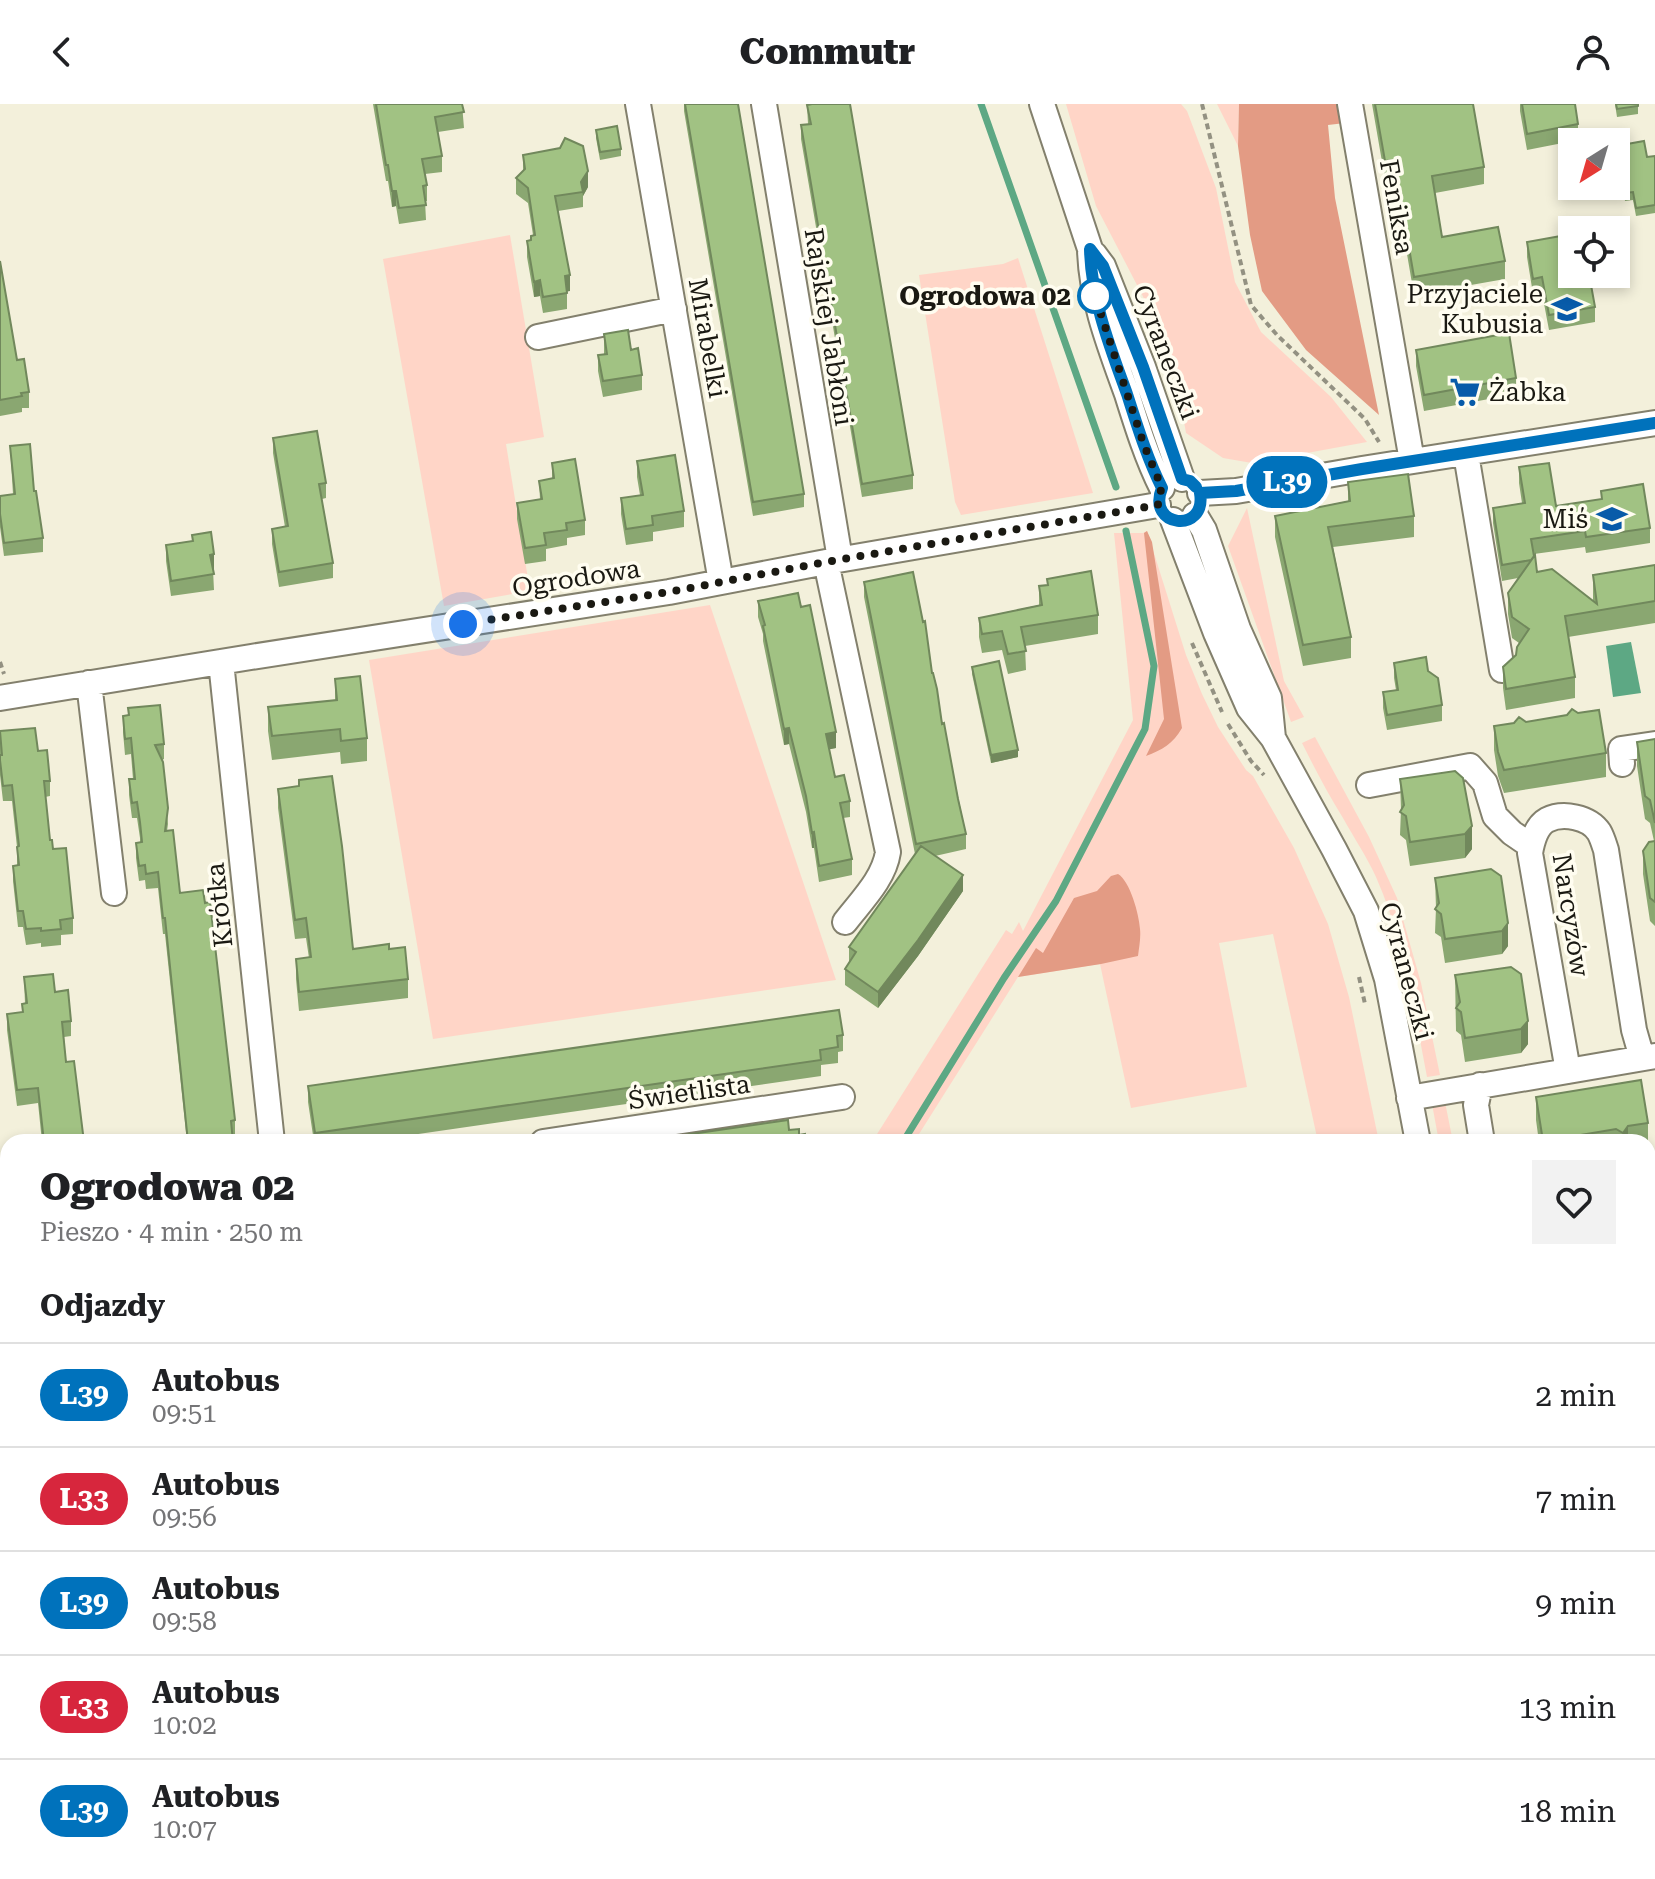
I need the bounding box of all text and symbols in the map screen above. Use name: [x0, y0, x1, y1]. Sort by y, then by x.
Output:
icon: back: [40, 30, 84, 74]
icon: person: [1571, 30, 1615, 74]
text: Commutr: [740, 31, 915, 73]
north arrow: [1558, 128, 1630, 200]
map controls: [1558, 128, 1630, 288]
street label: Feniksa: [1374, 157, 1420, 257]
button: locate: [1558, 216, 1630, 288]
street label: Rajskiej Jabłoni: [799, 226, 859, 428]
street label: Mirabelki: [683, 276, 733, 400]
marker: Ogrodowa 02: [1078, 279, 1112, 313]
place label: Przyjaciele Kubusia: [1407, 279, 1543, 339]
place label: Ogrodowa 02: [899, 281, 1071, 311]
street label: Cyraneczki: [1127, 281, 1205, 423]
school or university icon: Przyjaciele Kubusia: [1550, 292, 1584, 326]
supermarket icon: Żabka: [1448, 375, 1482, 409]
place label: Żabka: [1489, 376, 1566, 407]
line badge: L39: [1241, 456, 1333, 508]
text: L39: [1262, 465, 1312, 498]
school or university icon: Miś: [1595, 502, 1629, 536]
place label: Miś: [1542, 504, 1588, 534]
street label: Ogrodowa: [510, 553, 642, 603]
your location: [443, 604, 483, 644]
street label: Narcyzów: [1546, 851, 1596, 979]
street label: Krótka: [200, 861, 238, 949]
street label: Cyraneczki: [1374, 899, 1440, 1043]
street label: Świetlista: [626, 1068, 752, 1115]
button: heart: [1532, 1160, 1616, 1244]
text: Ogrodowa 02: [40, 1165, 295, 1209]
text: Pieszo · 4 min · 250 m: [40, 1217, 303, 1247]
text: Odjazdy: [40, 1288, 165, 1323]
text: Autobus: [152, 1363, 280, 1398]
text: L39: [59, 1378, 109, 1411]
text: 2 min: [1535, 1378, 1616, 1413]
text: 09:51: [152, 1398, 217, 1428]
text: Autobus: [152, 1467, 280, 1502]
text: L33: [59, 1482, 109, 1515]
text: 7 min: [1535, 1482, 1616, 1517]
text: 09:56: [152, 1502, 217, 1532]
text: Autobus: [152, 1571, 280, 1606]
text: L39: [59, 1586, 109, 1619]
text: 9 min: [1535, 1586, 1616, 1621]
text: 09:58: [152, 1606, 217, 1636]
text: Autobus: [152, 1675, 280, 1710]
text: L33: [59, 1690, 109, 1723]
text: 13 min: [1519, 1690, 1616, 1725]
text: 10:02: [152, 1710, 217, 1740]
text: Autobus: [152, 1779, 280, 1814]
text: L39: [59, 1794, 109, 1827]
text: 18 min: [1519, 1794, 1616, 1829]
text: 10:07: [152, 1814, 217, 1844]

